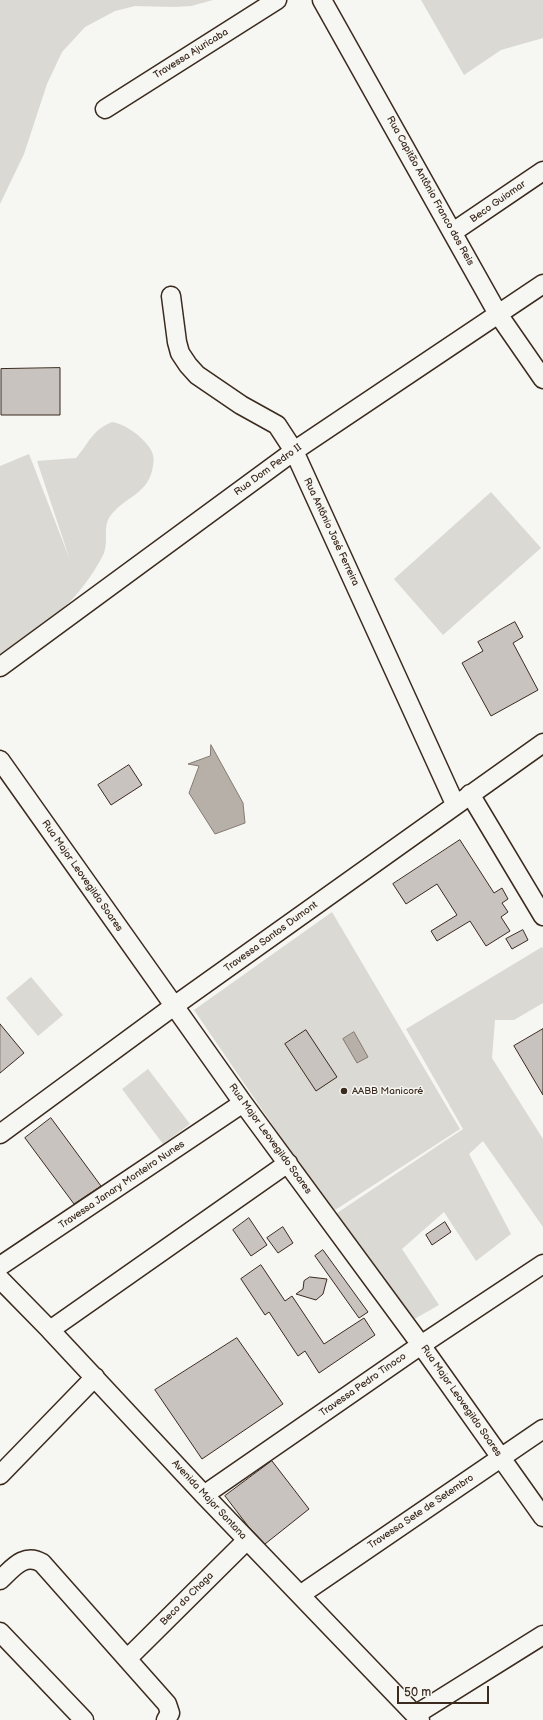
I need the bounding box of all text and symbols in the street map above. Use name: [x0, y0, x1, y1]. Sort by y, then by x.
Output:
street label: Travessa Ajuricaba: [151, 26, 231, 82]
street label: Rua Capitão Antônio Franco dos Reis: [384, 114, 476, 268]
street label: Beco Guiomar: [468, 178, 528, 226]
street label: Rua Dom Pedro II: [232, 442, 304, 498]
street label: Rua Antônio José Ferreira: [301, 476, 361, 588]
street label: Rua Major Leovegildo Soares: [39, 818, 125, 934]
street label: Travessa Santos Dumont: [222, 899, 320, 975]
street label: Rua Major Leovegildo Soares: [226, 1082, 314, 1196]
place label: AABB Manicoré: [352, 1085, 423, 1097]
marker: AABB Manicoré: [339, 1086, 349, 1096]
street label: Travessa Janary Monteiro Nunes: [57, 1138, 187, 1232]
street label: Rua Major Leovegildo Soares: [418, 1343, 504, 1459]
street label: Travessa Pedro Tinoco: [317, 1351, 409, 1419]
street label: Avenida Major Santana: [169, 1458, 249, 1542]
street label: Travessa Sete de Setembro: [366, 1472, 476, 1552]
street label: Beco do Chaga: [158, 1570, 216, 1628]
scale bar: [399, 1678, 491, 1704]
text: 50 m: [404, 1685, 431, 1700]

